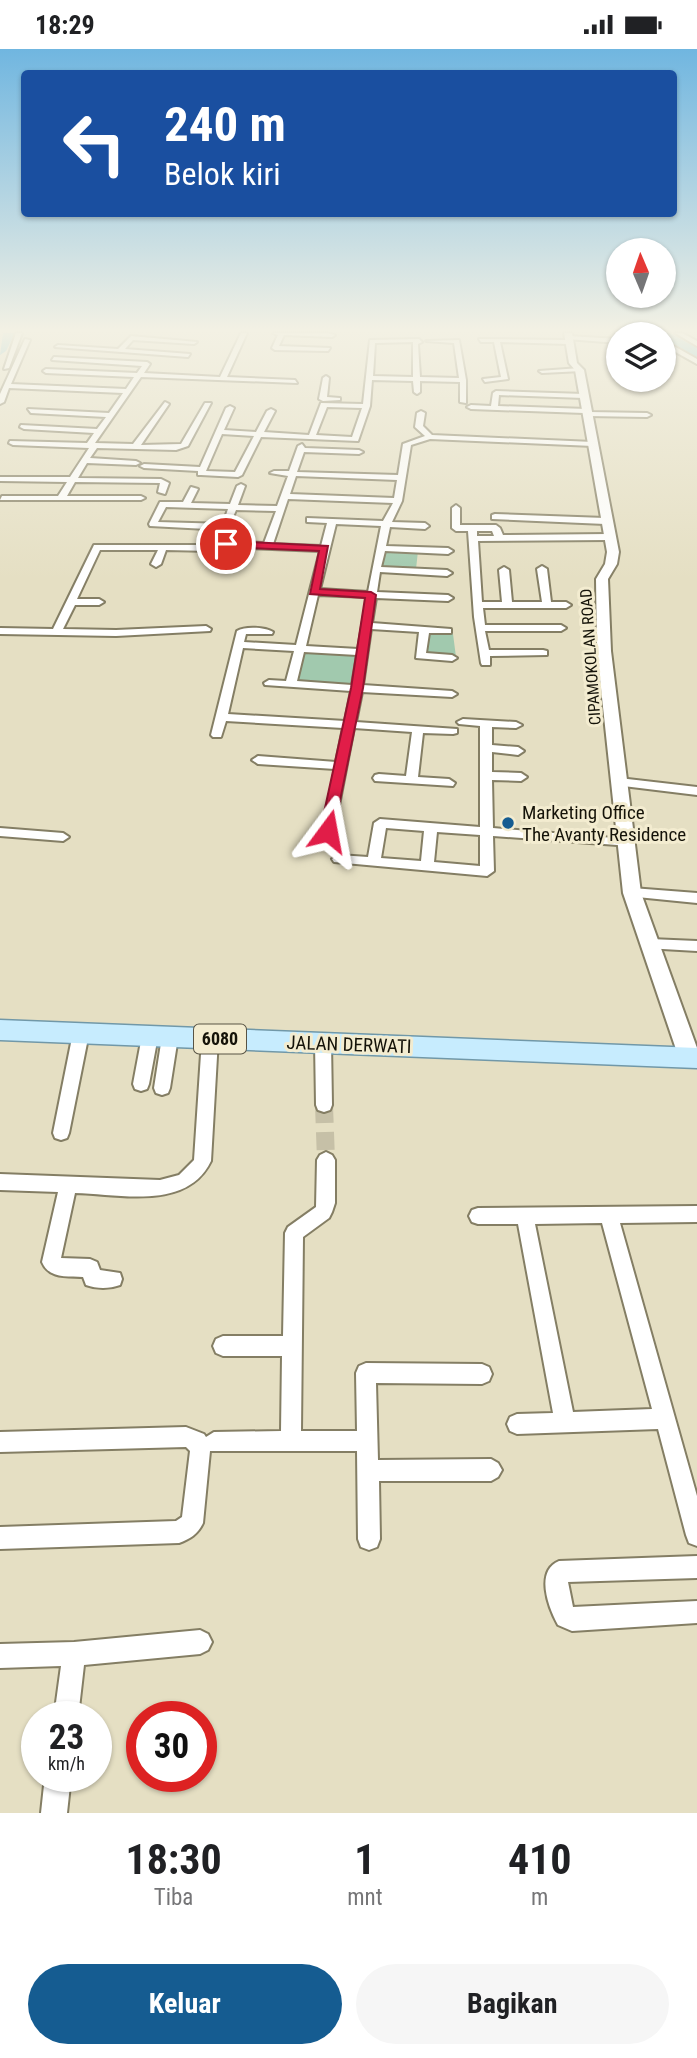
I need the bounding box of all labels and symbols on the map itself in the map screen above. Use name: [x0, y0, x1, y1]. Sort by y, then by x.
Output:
north arrow: [606, 238, 676, 308]
pin: [196, 514, 256, 574]
street label: CIPAMOKOLAN ROAD: [576, 588, 605, 726]
position arrow: [291, 794, 365, 868]
place label: Marketing Office The Avanty Residence: [522, 801, 686, 846]
marker: Marketing Office The Avanty Residence: [500, 815, 516, 831]
road number: 6080: [194, 1024, 246, 1053]
street label: JALAN DERWATI: [286, 1031, 412, 1058]
speed limit sign: 30: [126, 1701, 217, 1792]

